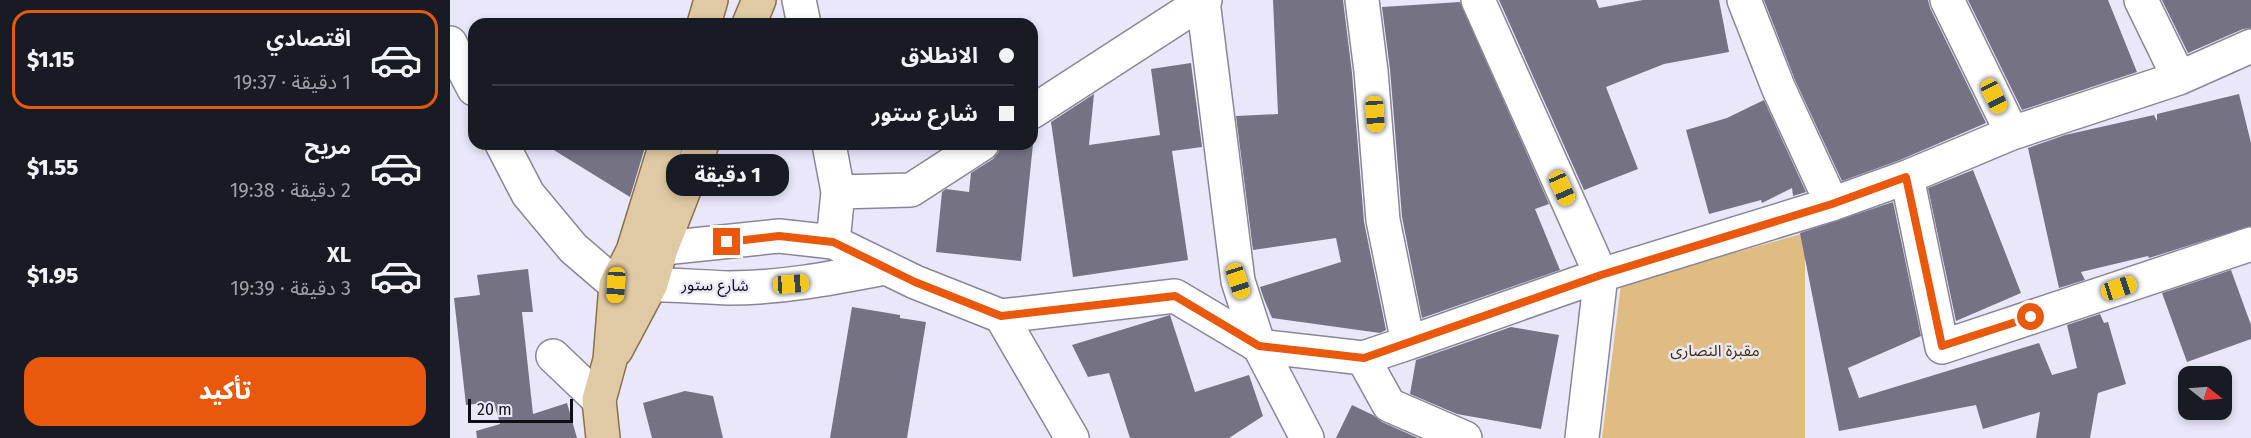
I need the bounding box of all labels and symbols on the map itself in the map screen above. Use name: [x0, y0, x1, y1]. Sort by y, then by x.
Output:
car: [1978, 76, 2010, 116]
car: [1365, 95, 1385, 133]
callout: 1 دقيقة: [666, 155, 788, 197]
car: [1546, 168, 1578, 208]
route end: [713, 228, 740, 255]
car: [1224, 261, 1252, 301]
car: [606, 266, 626, 304]
car: [772, 274, 810, 294]
car: [2099, 274, 2139, 302]
street label: شارع ستور: [680, 275, 749, 298]
route start: [2017, 303, 2044, 330]
park label: مقبرة النصارى: [1670, 341, 1760, 360]
north arrow: [2178, 366, 2232, 420]
scale bar: [468, 396, 573, 424]

